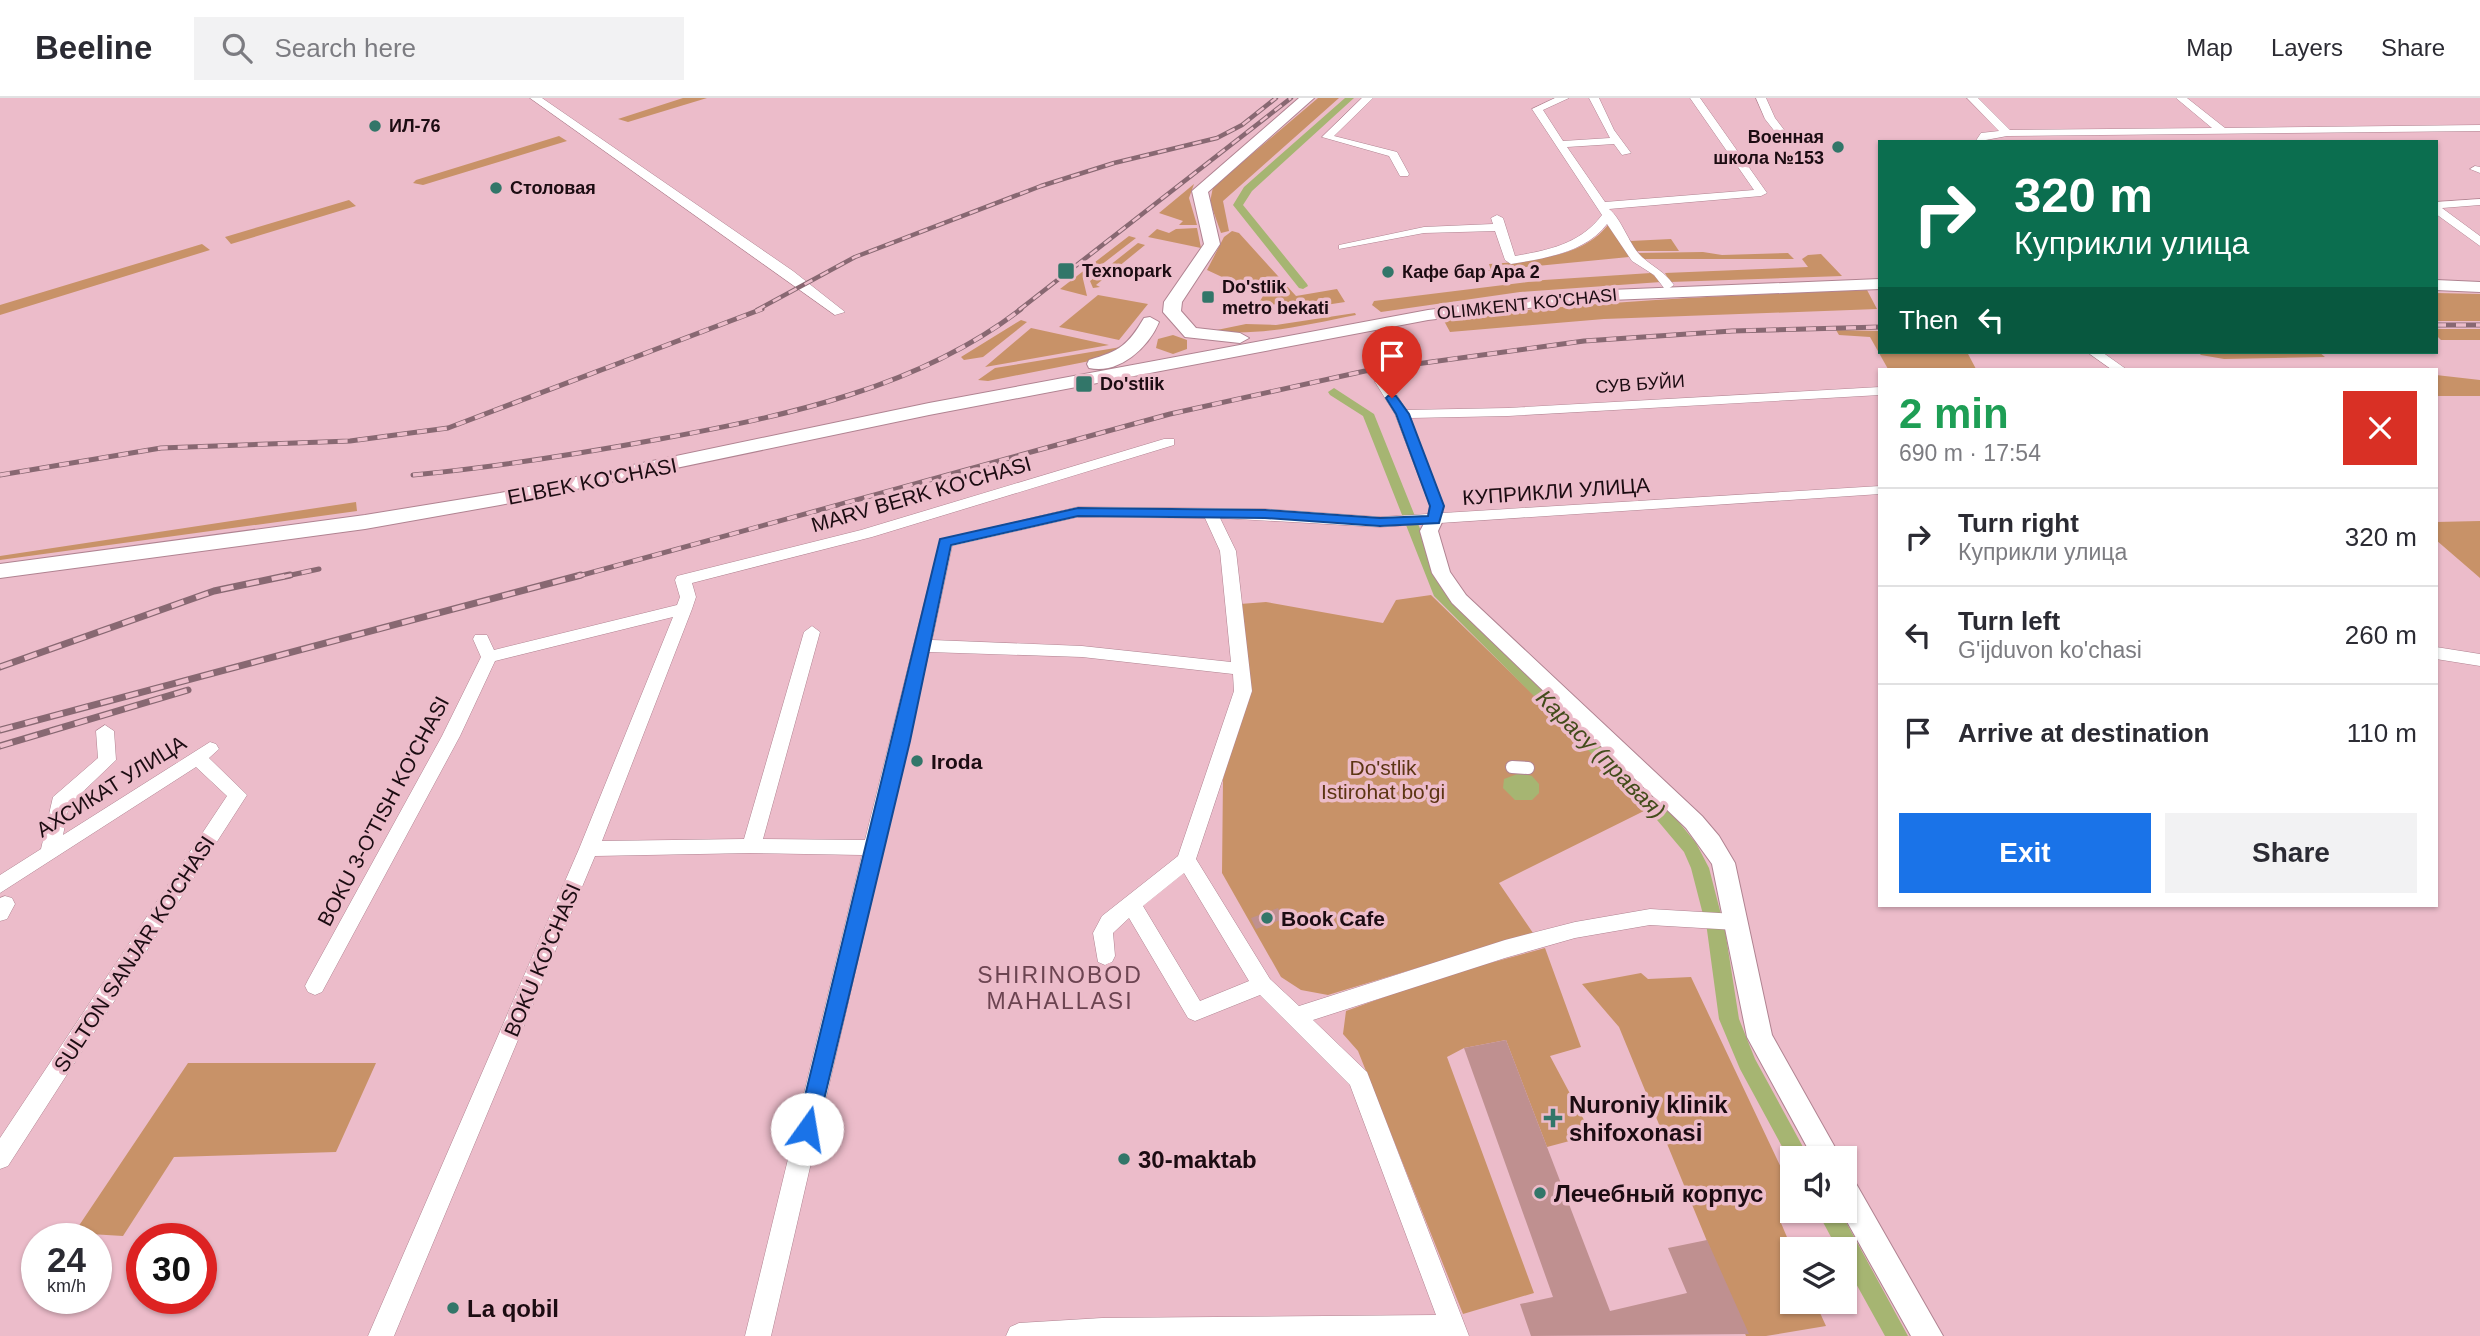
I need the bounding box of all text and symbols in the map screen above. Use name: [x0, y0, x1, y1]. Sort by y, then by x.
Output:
search box: [194, 17, 684, 80]
text: Beeline: [35, 29, 152, 66]
icon: search: [218, 29, 256, 67]
text: Search here: [274, 33, 416, 63]
text: Map: [2186, 34, 2233, 61]
text: Layers: [2271, 34, 2343, 61]
text: Share: [2381, 34, 2445, 61]
place label: ИЛ-76: [389, 116, 441, 136]
marker: ИЛ-76: [367, 118, 383, 134]
place label: Военная школа №153: [1713, 127, 1824, 168]
marker: Военная школа №153: [1830, 139, 1846, 155]
icon: right: [1899, 168, 1990, 259]
text: 320 m: [2014, 168, 2153, 222]
place label: Столовая: [510, 178, 596, 198]
marker: Столовая: [488, 180, 504, 196]
text: Куприкли улица: [2014, 225, 2249, 261]
marker: Texnopark: [1056, 261, 1076, 281]
place label: Texnopark: [1082, 261, 1173, 281]
place label: Кафе бар Ара 2: [1402, 262, 1540, 282]
marker: Кафе бар Ара 2: [1380, 264, 1396, 280]
place label: Do'stlik metro bekati: [1222, 277, 1329, 318]
street label: OLIMKENT KO'CHASI: [1436, 285, 1618, 323]
marker: Do'stlik metro bekati: [1200, 289, 1216, 305]
icon: left: [1972, 301, 2010, 339]
text: Then: [1899, 305, 1958, 335]
pin: [1362, 326, 1422, 398]
icon: arrive: [1373, 337, 1411, 375]
street label: СУВ БУЙИ: [1595, 370, 1685, 397]
marker: Do'stlik: [1074, 374, 1094, 394]
place label: Do'stlik: [1100, 374, 1165, 394]
text: 2 min: [1899, 390, 2009, 437]
button: close: [2343, 391, 2417, 465]
text: 690 m · 17:54: [1899, 440, 2041, 466]
street label: MARV BERK KO'CHASI: [808, 452, 1034, 536]
street label: ELBEK KO'CHASI: [505, 453, 679, 509]
street label: КУПРИКЛИ УЛИЦА: [1461, 473, 1651, 509]
text: Turn right: [1958, 508, 2079, 538]
icon: right: [1899, 518, 1937, 556]
text: 320 m: [2345, 522, 2417, 552]
text: Куприкли улица: [1958, 539, 2127, 565]
text: Turn left: [1958, 606, 2060, 636]
icon: left: [1899, 616, 1937, 654]
text: 260 m: [2345, 620, 2417, 650]
text: G'ijduvon ko'chasi: [1958, 637, 2142, 663]
water label: Карасу (правая): [1531, 684, 1671, 824]
street label: BOKU 3-O'TISH KO'CHASI: [313, 692, 453, 930]
icon: arrive: [1899, 714, 1937, 752]
text: Arrive at destination: [1958, 718, 2209, 748]
text: 110 m: [2347, 718, 2417, 748]
street label: АХСИКАТ УЛИЦА: [32, 731, 190, 841]
place label: Iroda: [931, 750, 983, 773]
marker: Iroda: [909, 753, 925, 769]
park label: Do'stlik Istirohat bo'gi: [1321, 756, 1445, 803]
button: Exit: [1899, 813, 2151, 893]
button: Share: [2165, 813, 2417, 893]
street label: SULTON SANJAR KO'CHASI: [49, 832, 219, 1076]
street label: BOKU KO'CHASI: [499, 880, 585, 1040]
place label: Book Cafe: [1281, 907, 1385, 930]
marker: Book Cafe: [1259, 910, 1275, 926]
district label: SHIRINOBOD MAHALLASI: [977, 962, 1143, 1014]
place label: Nuroniy klinik shifoxonasi: [1569, 1091, 1728, 1146]
position arrow: [770, 1092, 844, 1166]
marker: Nuroniy klinik shifoxonasi: [1543, 1108, 1563, 1128]
place label: 30-maktab: [1138, 1146, 1257, 1173]
map controls: [1780, 1146, 1857, 1314]
button: sound: [1780, 1146, 1857, 1223]
marker: 30-maktab: [1116, 1151, 1132, 1167]
place label: Лечебный корпус: [1554, 1180, 1763, 1207]
marker: Лечебный корпус: [1532, 1185, 1548, 1201]
speed limit sign: 30: [126, 1223, 217, 1314]
button: layers: [1780, 1237, 1857, 1314]
text: 24: [47, 1240, 86, 1279]
text: km/h: [47, 1276, 86, 1296]
place label: La qobil: [467, 1295, 559, 1322]
marker: La qobil: [445, 1300, 461, 1316]

